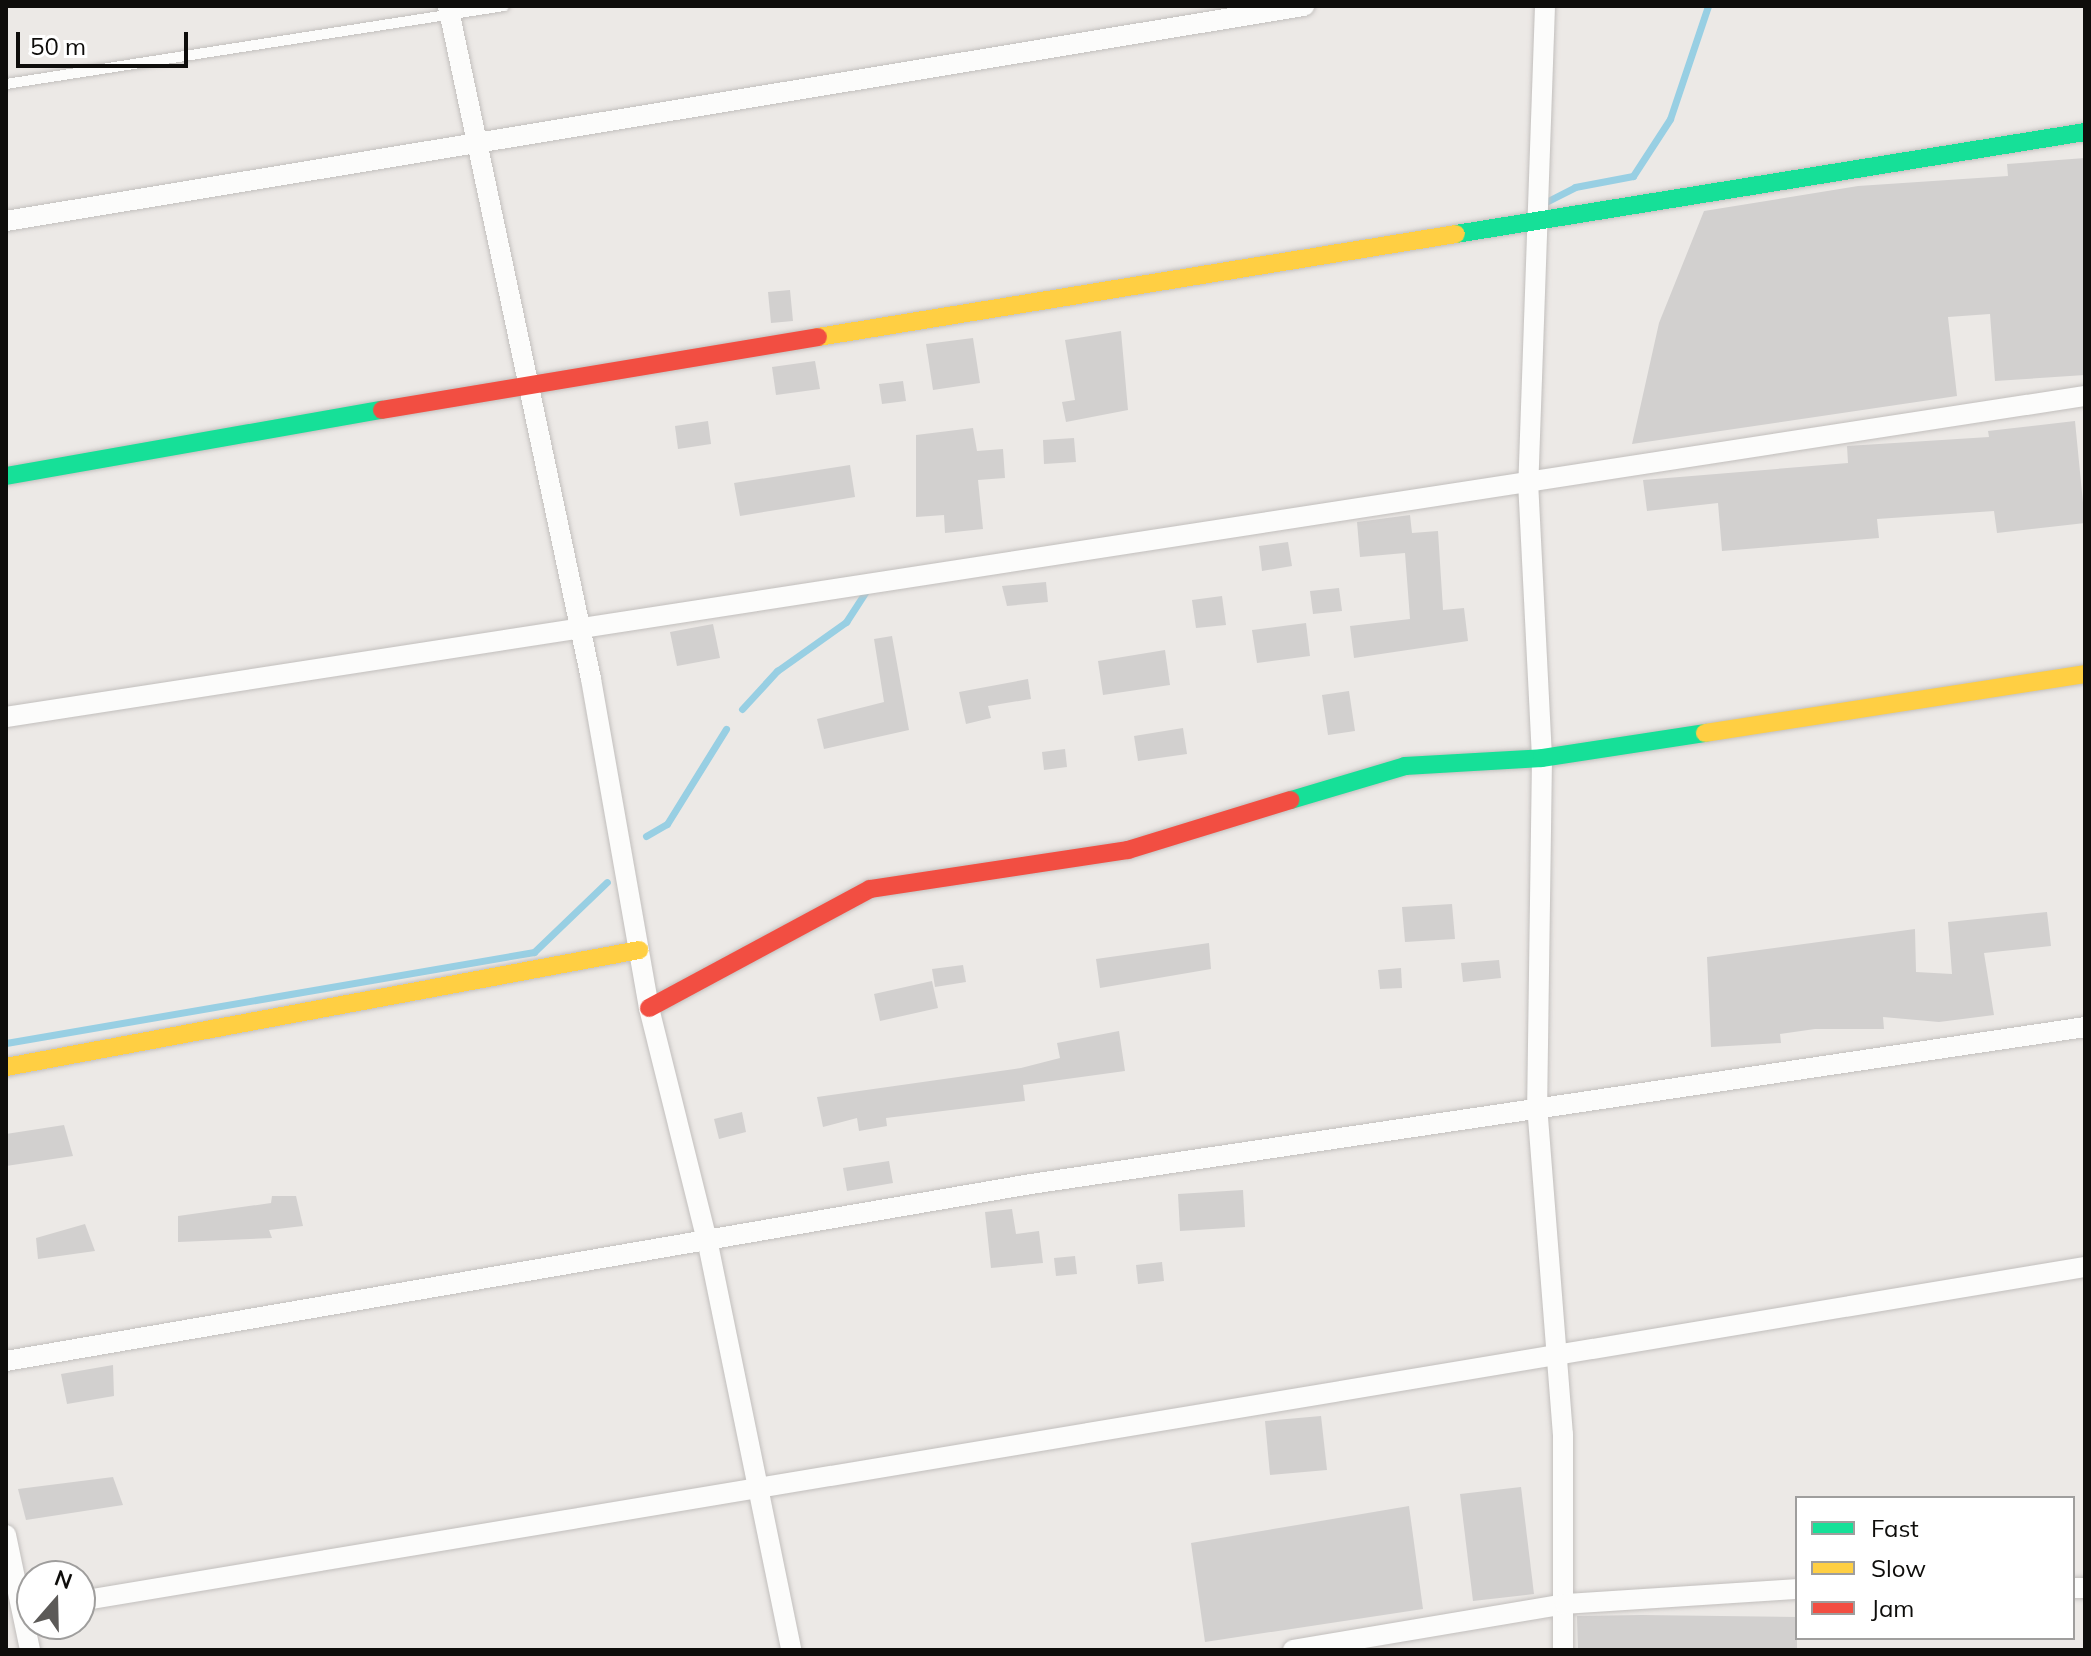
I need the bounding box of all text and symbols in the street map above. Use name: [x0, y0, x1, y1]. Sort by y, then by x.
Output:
scale bar: [20, 16, 192, 66]
text: 50 m: [30, 31, 86, 61]
legend: [1795, 1496, 2075, 1640]
text: Fast: [1871, 1513, 1919, 1543]
text: Slow: [1871, 1553, 1926, 1583]
north arrow: [16, 1560, 96, 1640]
text: N: [51, 1563, 76, 1595]
text: Jam: [1871, 1593, 1914, 1623]

